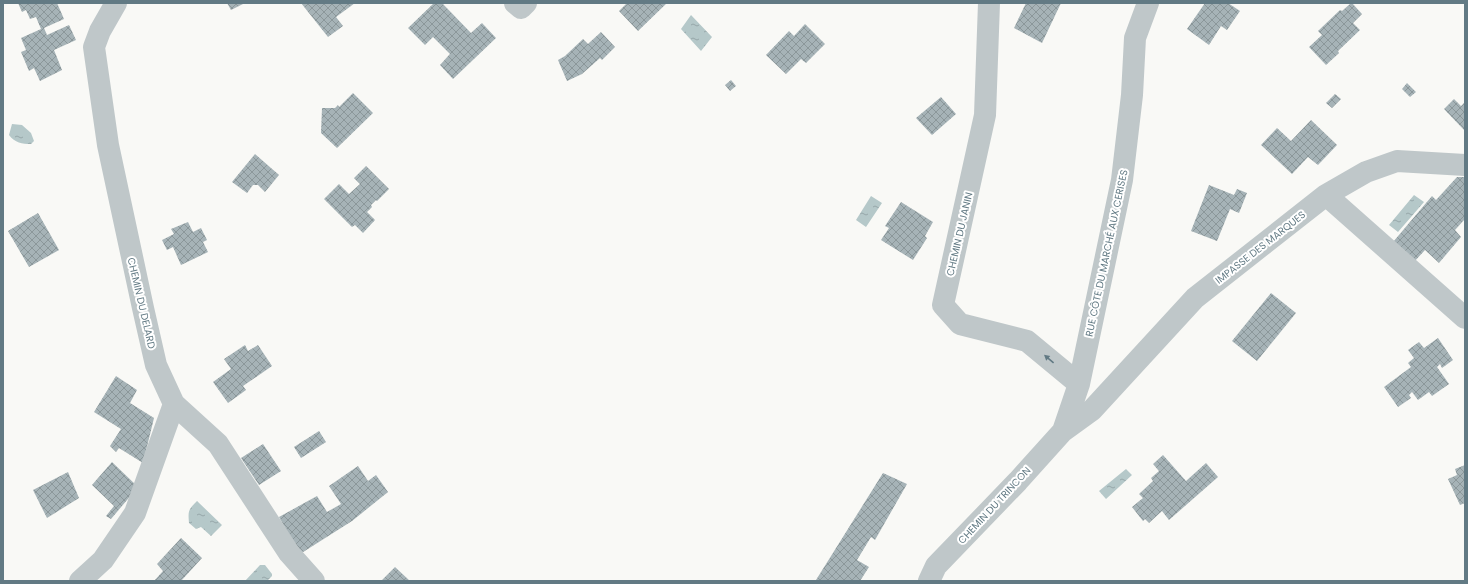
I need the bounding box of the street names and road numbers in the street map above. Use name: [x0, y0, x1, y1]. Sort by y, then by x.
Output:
street label: RUE CÔTE DU MARCHÉ AUX CERISES: [1081, 168, 1132, 338]
street label: CHEMIN DU JANIN: [943, 191, 976, 277]
street label: IMPASSE DES MARQUES: [1212, 207, 1309, 287]
street label: CHEMIN DU DELARD: [124, 256, 159, 350]
street label: CHEMIN DU TRINCON: [955, 463, 1034, 547]

